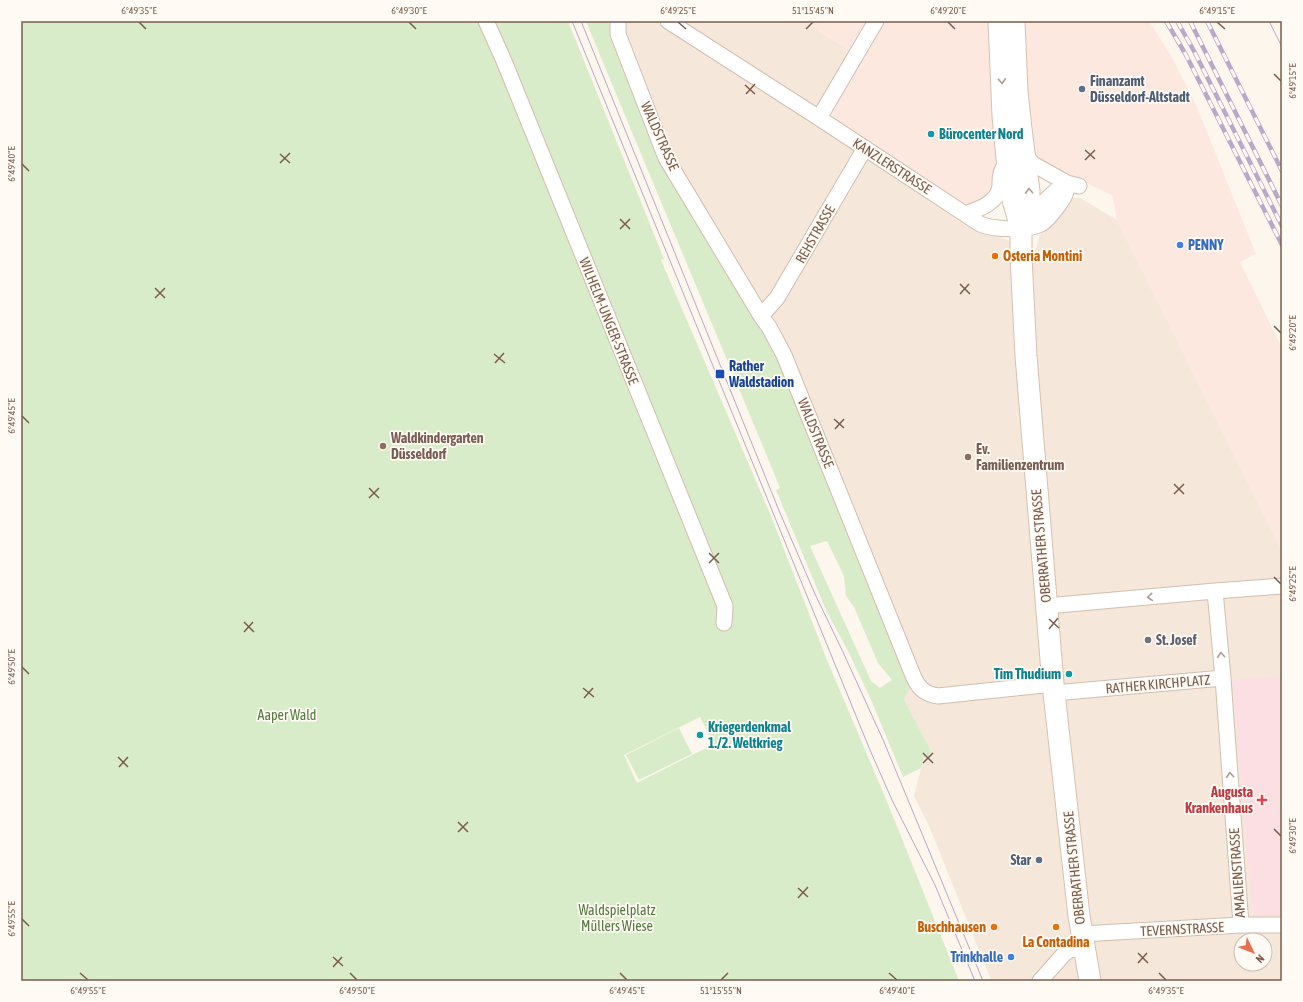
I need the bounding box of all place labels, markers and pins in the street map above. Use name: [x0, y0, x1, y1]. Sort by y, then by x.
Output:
place label: Finanzamt Düsseldorf-Altstadt: [1090, 73, 1190, 105]
marker: Finanzamt Düsseldorf-Altstadt: [1077, 84, 1087, 94]
place label: Bürocenter Nord: [939, 126, 1024, 142]
marker: Bürocenter Nord: [926, 129, 936, 139]
place label: PENNY: [1188, 237, 1224, 253]
marker: PENNY: [1175, 240, 1185, 250]
place label: Osteria Montini: [1003, 248, 1082, 264]
marker: Osteria Montini: [990, 251, 1000, 261]
place label: Rather Waldstadion: [728, 358, 794, 390]
marker: Rather Waldstadion: [714, 368, 726, 380]
place label: Waldkindergarten Düsseldorf: [390, 430, 484, 462]
marker: Waldkindergarten Düsseldorf: [378, 441, 388, 451]
place label: Ev. Familienzentrum: [976, 441, 1064, 473]
marker: Ev. Familienzentrum: [963, 452, 973, 462]
place label: St. Josef: [1156, 632, 1197, 648]
marker: St. Josef: [1143, 635, 1153, 645]
place label: Tim Thudium: [994, 666, 1061, 682]
marker: Tim Thudium: [1064, 669, 1074, 679]
place label: Kriegerdenkmal 1./2. Weltkrieg: [708, 719, 791, 751]
marker: Kriegerdenkmal 1./2. Weltkrieg: [695, 730, 705, 740]
place label: Augusta Krankenhaus: [1185, 784, 1253, 816]
marker: Augusta Krankenhaus: [1256, 794, 1268, 806]
place label: Star: [1010, 852, 1032, 868]
marker: Star: [1034, 855, 1044, 865]
place label: Buschhausen: [918, 919, 986, 935]
marker: Buschhausen: [989, 922, 999, 932]
marker: La Contadina: [1051, 922, 1061, 932]
place label: La Contadina: [1022, 934, 1090, 950]
place label: Trinkhalle: [950, 949, 1003, 965]
marker: Trinkhalle: [1006, 952, 1016, 962]

